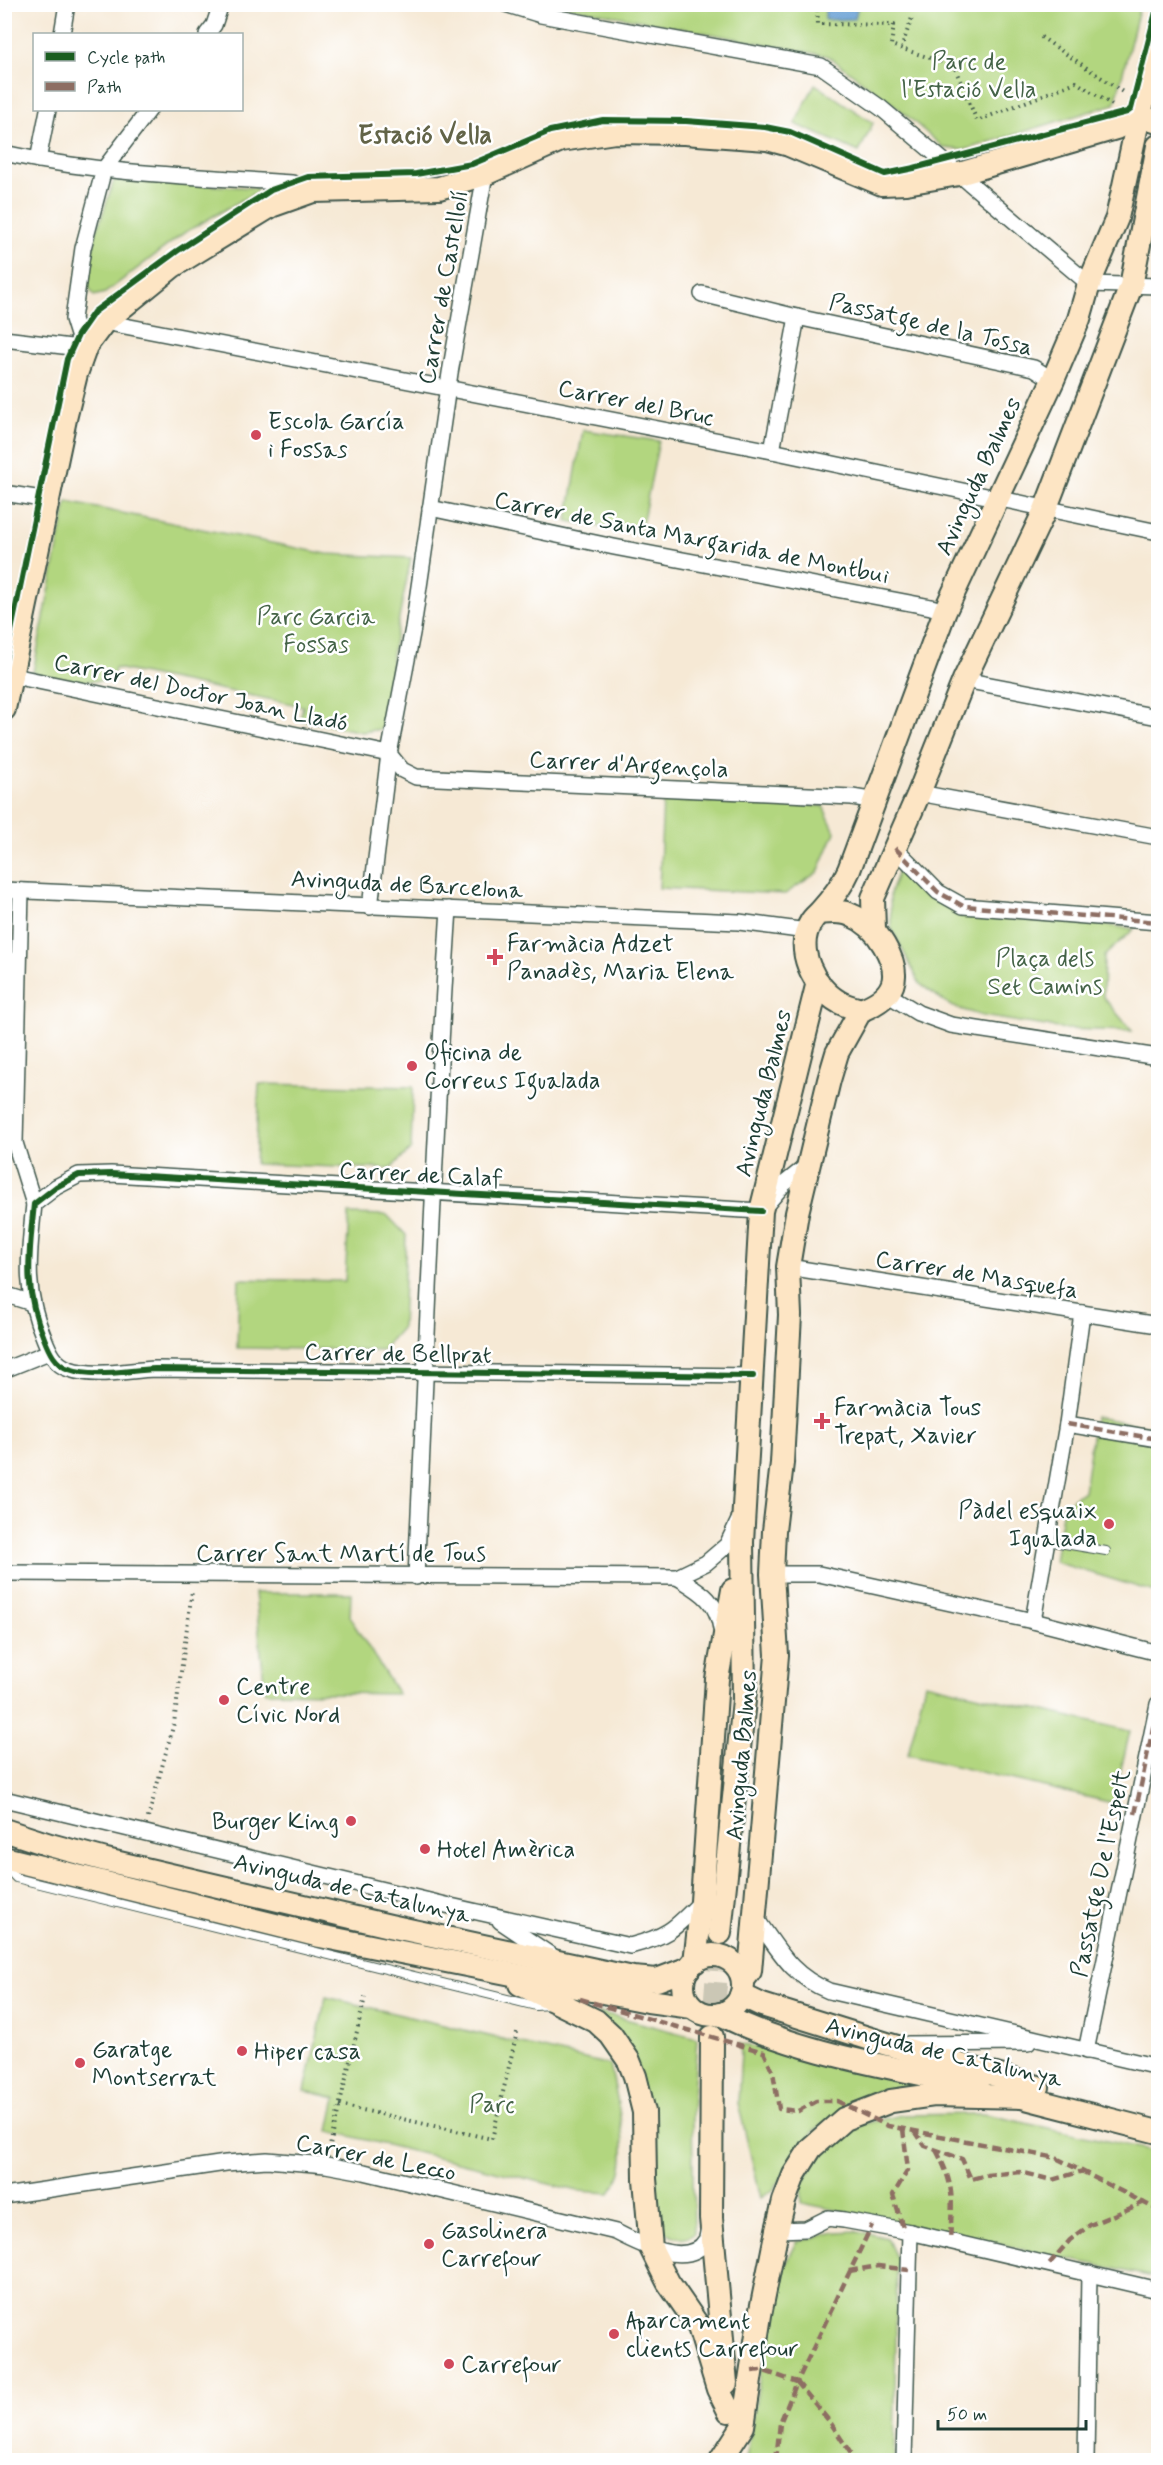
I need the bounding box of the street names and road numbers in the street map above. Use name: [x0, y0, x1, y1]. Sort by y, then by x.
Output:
street label: Carrer de Castellolí: [412, 188, 477, 387]
street label: Passatge de la Tossa: [825, 287, 1035, 367]
street label: Carrer del Bruc: [555, 373, 716, 434]
street label: Avinguda Balmes: [929, 392, 1031, 562]
street label: Carrer de Santa Margarida de Montbui: [491, 485, 892, 595]
street label: Carrer del Doctor Joan Lladó: [51, 647, 351, 740]
street label: Carrer d'Argençola: [528, 745, 729, 789]
street label: Avinguda de Barcelona: [290, 864, 524, 909]
street label: Avinguda Balmes: [729, 1006, 802, 1181]
street label: Carrer de Calaf: [338, 1156, 504, 1195]
street label: Carrer de Masquefa: [873, 1244, 1080, 1307]
street label: Carrer de Bellprat: [304, 1337, 492, 1372]
street label: Carrer Sant Martí de Tous: [196, 1539, 486, 1570]
street label: Avinguda Balmes: [720, 1668, 767, 1842]
street label: Passatge De l'Espelt: [1064, 1767, 1142, 1981]
street label: Avinguda de Catalunya: [230, 1847, 474, 1934]
street label: Avinguda de Catalunya: [822, 2011, 1066, 2098]
street label: Carrer de Lecco: [293, 2128, 458, 2189]

